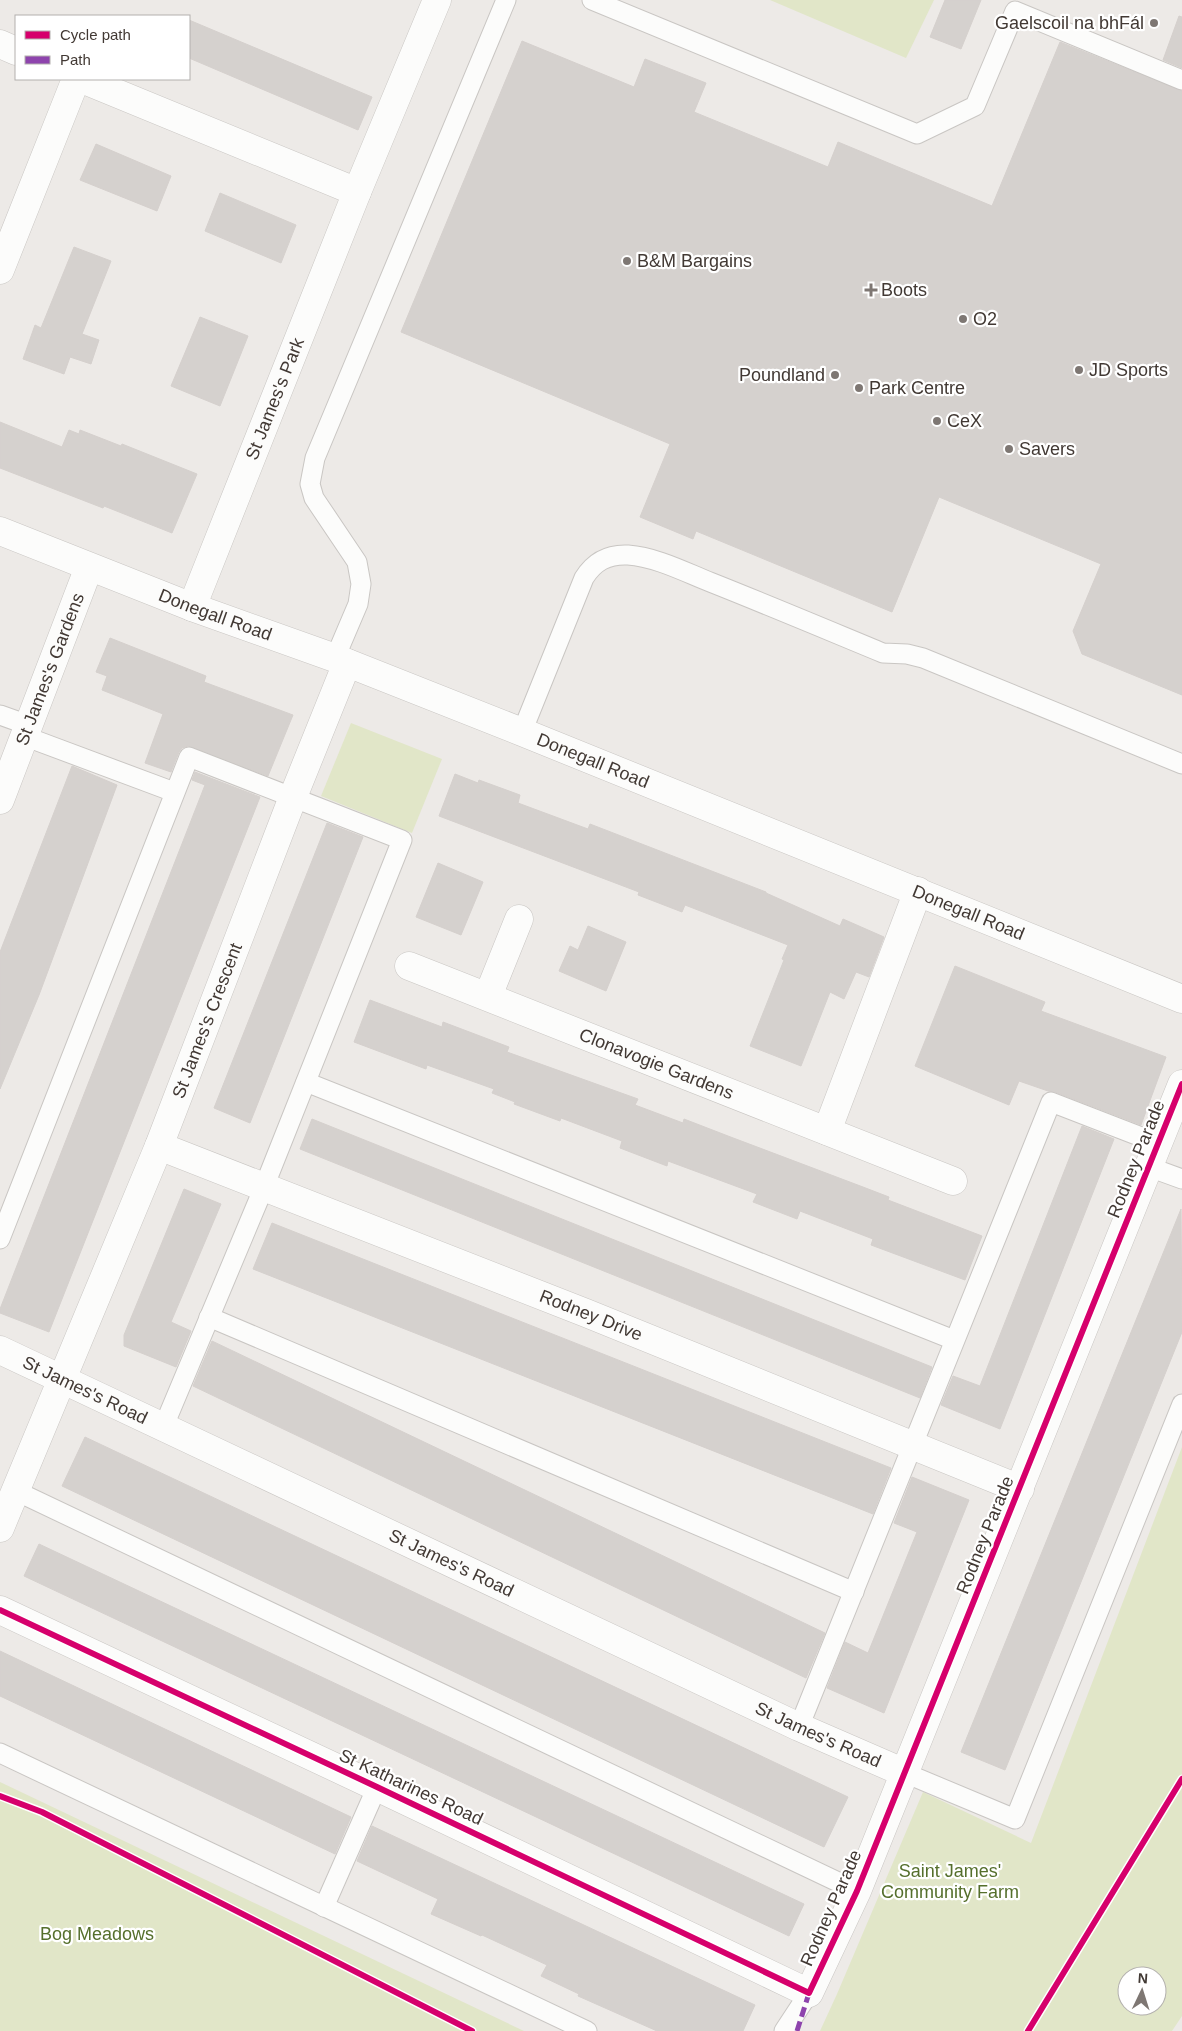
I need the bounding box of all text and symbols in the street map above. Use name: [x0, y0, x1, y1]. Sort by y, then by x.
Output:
place label: Gaelscoil na bhFál: [995, 13, 1144, 33]
legend: [15, 15, 190, 80]
marker: Gaelscoil na bhFál: [1148, 17, 1160, 29]
text: Cycle path: [60, 26, 131, 43]
text: Path: [60, 51, 91, 68]
place label: B&M Bargains: [637, 251, 752, 271]
marker: B&M Bargains: [621, 255, 633, 267]
place label: Boots: [881, 280, 927, 300]
marker: Boots: [865, 284, 877, 296]
place label: O2: [973, 309, 997, 329]
marker: O2: [957, 313, 969, 325]
street label: St James's Park: [242, 334, 308, 463]
place label: JD Sports: [1089, 360, 1168, 380]
marker: JD Sports: [1073, 364, 1085, 376]
place label: Poundland: [739, 365, 825, 385]
marker: Poundland: [829, 369, 841, 381]
place label: Park Centre: [869, 378, 965, 398]
marker: Park Centre: [853, 382, 865, 394]
place label: CeX: [947, 411, 982, 431]
marker: CeX: [931, 415, 943, 427]
place label: Savers: [1019, 439, 1075, 459]
marker: Savers: [1003, 443, 1015, 455]
street label: Donegall Road: [156, 585, 275, 645]
street label: St James's Gardens: [12, 590, 88, 748]
street label: Donegall Road: [534, 729, 652, 792]
street label: Donegall Road: [909, 881, 1027, 944]
street label: St James's Crescent: [168, 940, 246, 1101]
street label: Clonavogie Gardens: [576, 1024, 736, 1103]
street label: Rodney Parade: [1103, 1097, 1169, 1221]
street label: Rodney Drive: [537, 1286, 645, 1345]
street label: St James's Road: [19, 1352, 151, 1428]
street label: Rodney Parade: [952, 1473, 1018, 1597]
street label: St James's Road: [386, 1525, 517, 1601]
street label: St James's Road: [752, 1698, 884, 1771]
street label: St Katharines Road: [336, 1745, 486, 1829]
street label: Rodney Parade: [796, 1847, 866, 1969]
park label: Saint James' Community Farm: [881, 1861, 1019, 1902]
park label: Bog Meadows: [40, 1924, 154, 1944]
north arrow: [1117, 1966, 1167, 2016]
text: N: [1137, 1970, 1149, 1986]

